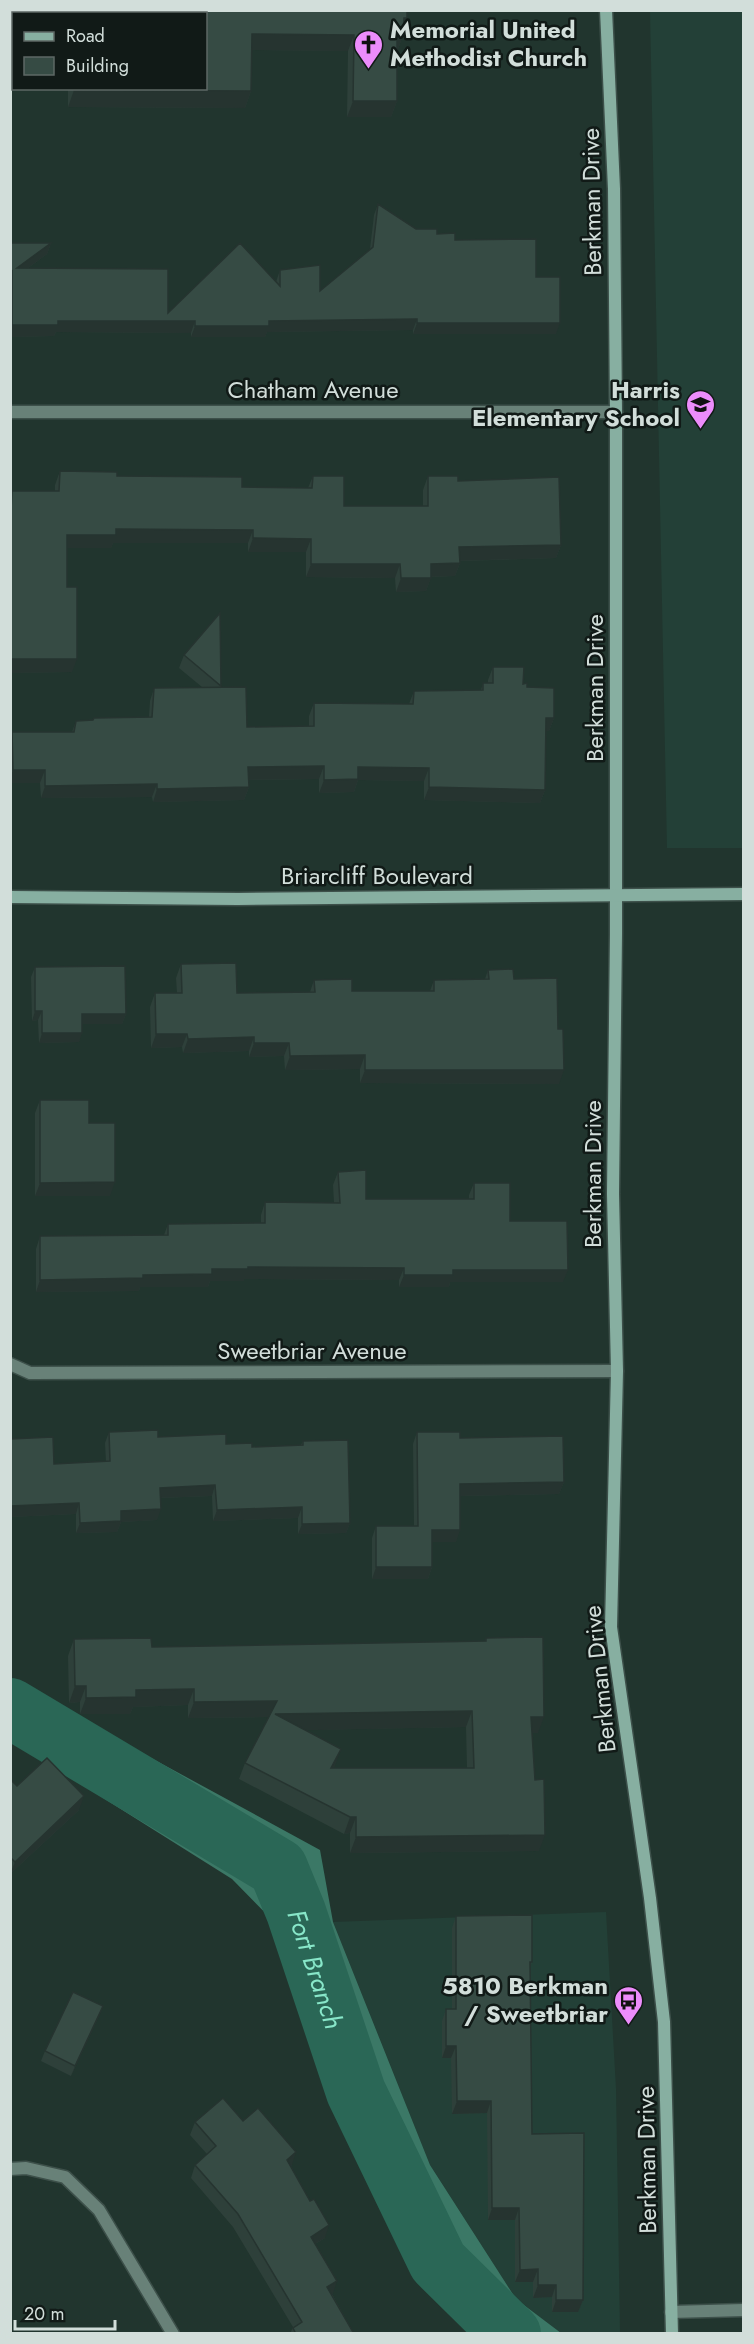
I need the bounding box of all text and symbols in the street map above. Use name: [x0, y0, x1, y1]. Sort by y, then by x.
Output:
legend: [12, 12, 207, 90]
place label: Memorial United Methodist Church: [390, 12, 587, 75]
text: Road: [66, 23, 105, 49]
church icon: Memorial United Methodist Church: [353, 28, 385, 70]
text: Building: [66, 53, 129, 79]
street label: Berkman Drive: [573, 128, 610, 276]
street label: Chatham Avenue: [227, 372, 399, 407]
place label: Harris Elementary School: [472, 372, 680, 435]
school or university icon: Harris Elementary School: [685, 388, 717, 430]
street label: Berkman Drive: [577, 614, 612, 762]
street label: Briarcliff Boulevard: [281, 858, 473, 893]
street label: Berkman Drive: [575, 1100, 610, 1248]
street label: Sweetbriar Avenue: [217, 1333, 407, 1368]
street label: Berkman Drive: [574, 1604, 625, 1754]
water label: Fort Branch: [277, 1904, 353, 2034]
place label: 5810 Berkman / Sweetbriar: [442, 1968, 608, 2031]
bus stop icon: 5810 Berkman / Sweetbriar: [613, 1984, 645, 2026]
street label: Berkman Drive: [628, 2086, 665, 2234]
scale bar: [15, 2293, 116, 2331]
text: 20 m: [24, 2301, 64, 2327]

